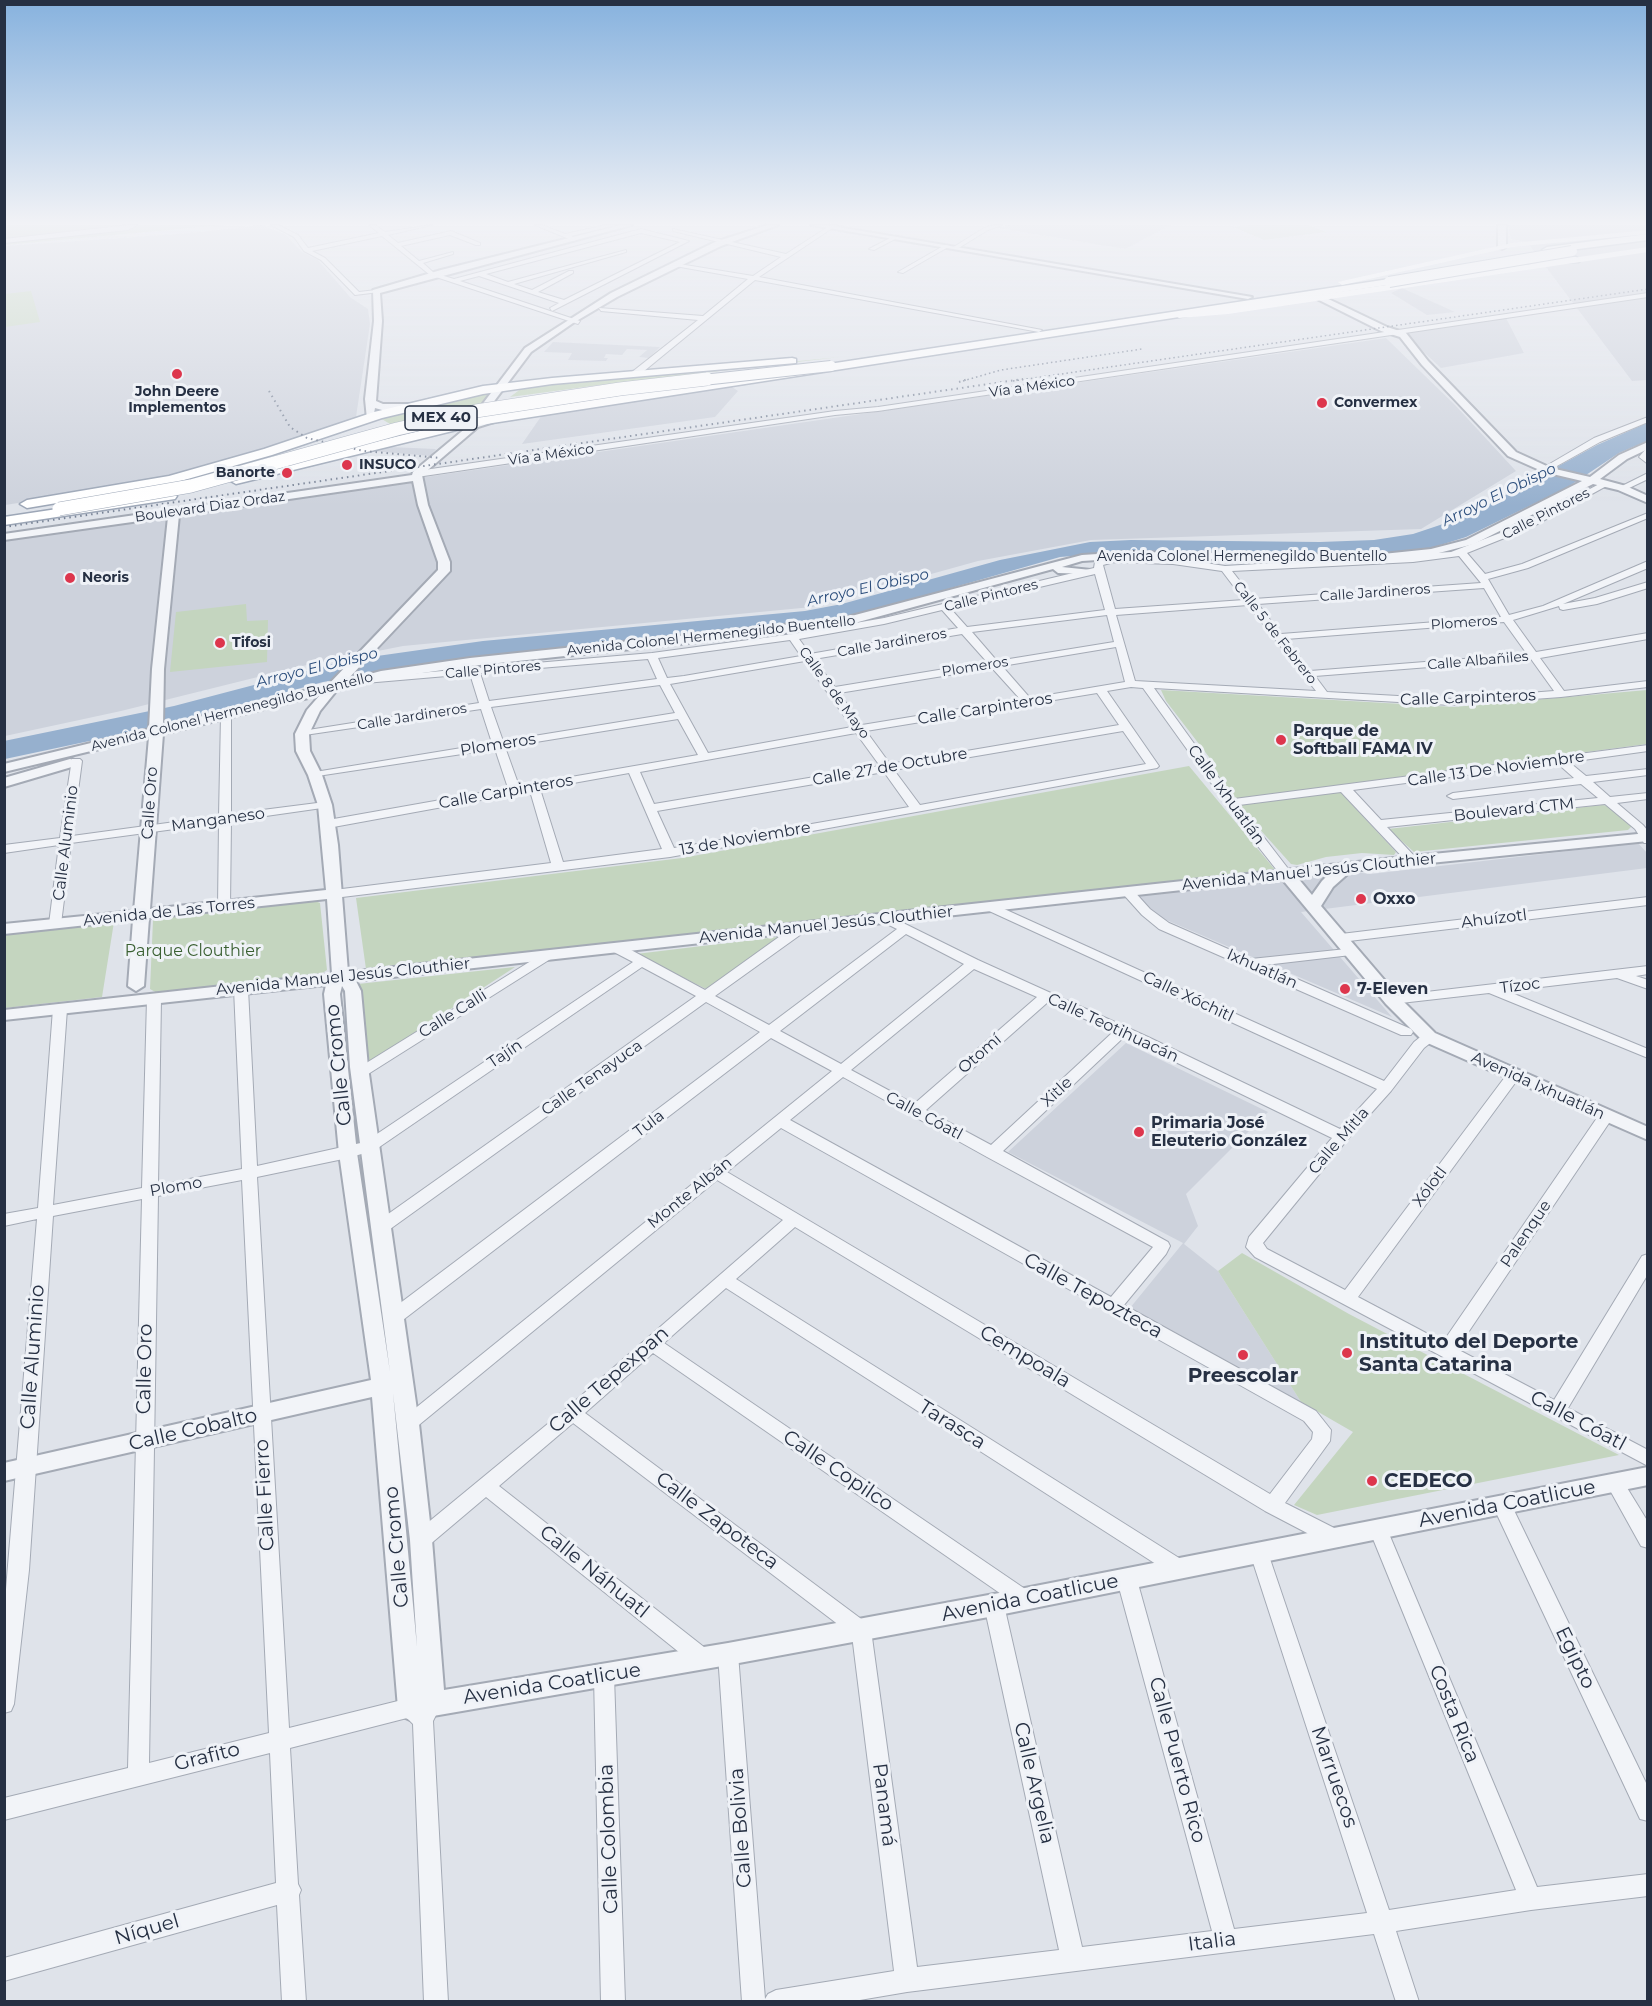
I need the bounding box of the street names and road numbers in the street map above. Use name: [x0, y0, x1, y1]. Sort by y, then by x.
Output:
street label: Vía a México: [988, 373, 1076, 401]
road number: MEX 40: [405, 406, 477, 430]
street label: Vía a México: [507, 441, 595, 469]
street label: Calle Pintores: [1499, 485, 1593, 543]
street label: Boulevard Diaz Ordaz: [134, 488, 286, 526]
street label: Avenida Colonel Hermenegildo Buentello: [1097, 549, 1387, 565]
street label: Calle Pintores: [942, 576, 1040, 616]
street label: Calle 5 de Febrero: [1230, 578, 1320, 688]
street label: Calle Jardineros: [1319, 581, 1431, 605]
street label: Avenida Colonel Hermenegildo Buentello: [566, 612, 856, 660]
street label: Plomeros: [1430, 612, 1498, 634]
street label: Calle Jardineros: [836, 625, 948, 661]
street label: Calle 8 de Mayo: [795, 644, 873, 742]
street label: Calle Albañiles: [1427, 648, 1529, 674]
street label: Plomeros: [941, 653, 1009, 681]
street label: Calle Pintores: [444, 657, 542, 683]
street label: Avenida Colonel Hermenegildo Buentello: [89, 669, 375, 755]
street label: Calle Carpinteros: [1400, 686, 1536, 710]
street label: Calle Carpinteros: [916, 689, 1054, 729]
street label: Calle Jardineros: [356, 700, 468, 734]
street label: Plomeros: [459, 730, 537, 760]
street label: Calle Ixhuatlán: [1183, 741, 1269, 849]
street label: Calle 27 de Octubre: [811, 744, 969, 790]
street label: Calle 13 De Noviembre: [1406, 747, 1586, 791]
street label: Calle Oro: [138, 766, 162, 840]
street label: Calle Carpinteros: [437, 771, 575, 813]
street label: Calle Aluminio: [49, 784, 83, 902]
street label: Boulevard CTM: [1453, 794, 1575, 826]
street label: Manganeso: [170, 804, 266, 836]
street label: 13 de Noviembre: [678, 818, 812, 860]
street label: Avenida Manuel Jesús Clouthier: [1181, 849, 1437, 895]
street label: Avenida de Las Torres: [82, 893, 256, 931]
street label: Avenida Manuel Jesús Clouthier: [698, 902, 954, 948]
street label: Ahuízotl: [1460, 905, 1528, 933]
street label: Ixhuatlán: [1224, 945, 1300, 993]
street label: Avenida Manuel Jesús Clouthier: [215, 954, 471, 1000]
street label: Calle Xóchitl: [1140, 968, 1236, 1026]
street label: Tízoc: [1499, 974, 1541, 998]
street label: Calle Calli: [415, 986, 491, 1042]
street label: Calle Teotihuacán: [1045, 989, 1181, 1067]
street label: Calle Cromo: [321, 1003, 357, 1127]
street label: Otomí: [954, 1030, 1006, 1078]
street label: Tajín: [484, 1036, 526, 1072]
street label: Calle Tenayuca: [538, 1036, 646, 1120]
street label: Avenida Ixhuatlán: [1468, 1048, 1608, 1124]
street label: Xitle: [1038, 1073, 1076, 1111]
street label: Calle Cóatl: [882, 1088, 966, 1144]
street label: Calle Mitla: [1305, 1103, 1373, 1179]
street label: Tula: [630, 1106, 668, 1142]
street label: Monte Albán: [644, 1153, 736, 1233]
street label: Xólotl: [1409, 1163, 1451, 1211]
street label: Plomo: [148, 1173, 204, 1201]
street label: Palenque: [1497, 1197, 1555, 1271]
street label: Calle Tepozteca: [1019, 1248, 1167, 1344]
street label: Calle Aluminio: [16, 1284, 50, 1430]
street label: Cempoala: [975, 1320, 1075, 1394]
street label: Calle Tepexpan: [544, 1321, 674, 1439]
street label: Calle Oro: [132, 1323, 158, 1415]
street label: Calle Cóatl: [1526, 1386, 1630, 1456]
street label: Tarasca: [914, 1395, 990, 1455]
street label: Calle Cobalto: [127, 1404, 259, 1456]
street label: Calle Copilco: [778, 1425, 898, 1517]
street label: Calle Fierro: [250, 1438, 280, 1552]
street label: Calle Zapoteca: [651, 1467, 783, 1575]
street label: Avenida Coatlicue: [1417, 1475, 1597, 1533]
street label: Calle Cromo: [380, 1485, 414, 1609]
street label: Calle Náhuatl: [534, 1520, 654, 1624]
street label: Avenida Coatlicue: [940, 1569, 1120, 1627]
street label: Egipto: [1550, 1623, 1600, 1693]
street label: Avenida Coatlicue: [461, 1658, 643, 1710]
street label: Costa Rica: [1423, 1661, 1485, 1767]
street label: Calle Puerto Rico: [1143, 1674, 1211, 1846]
street label: Calle Argelia: [1008, 1720, 1060, 1846]
street label: Marruecos: [1305, 1723, 1363, 1831]
street label: Grafito: [172, 1737, 242, 1777]
street label: Panamá: [867, 1762, 901, 1848]
street label: Calle Colombia: [594, 1764, 624, 1914]
street label: Calle Bolivia: [725, 1767, 757, 1889]
street label: Níquel: [112, 1909, 182, 1951]
street label: Italia: [1187, 1927, 1237, 1957]

